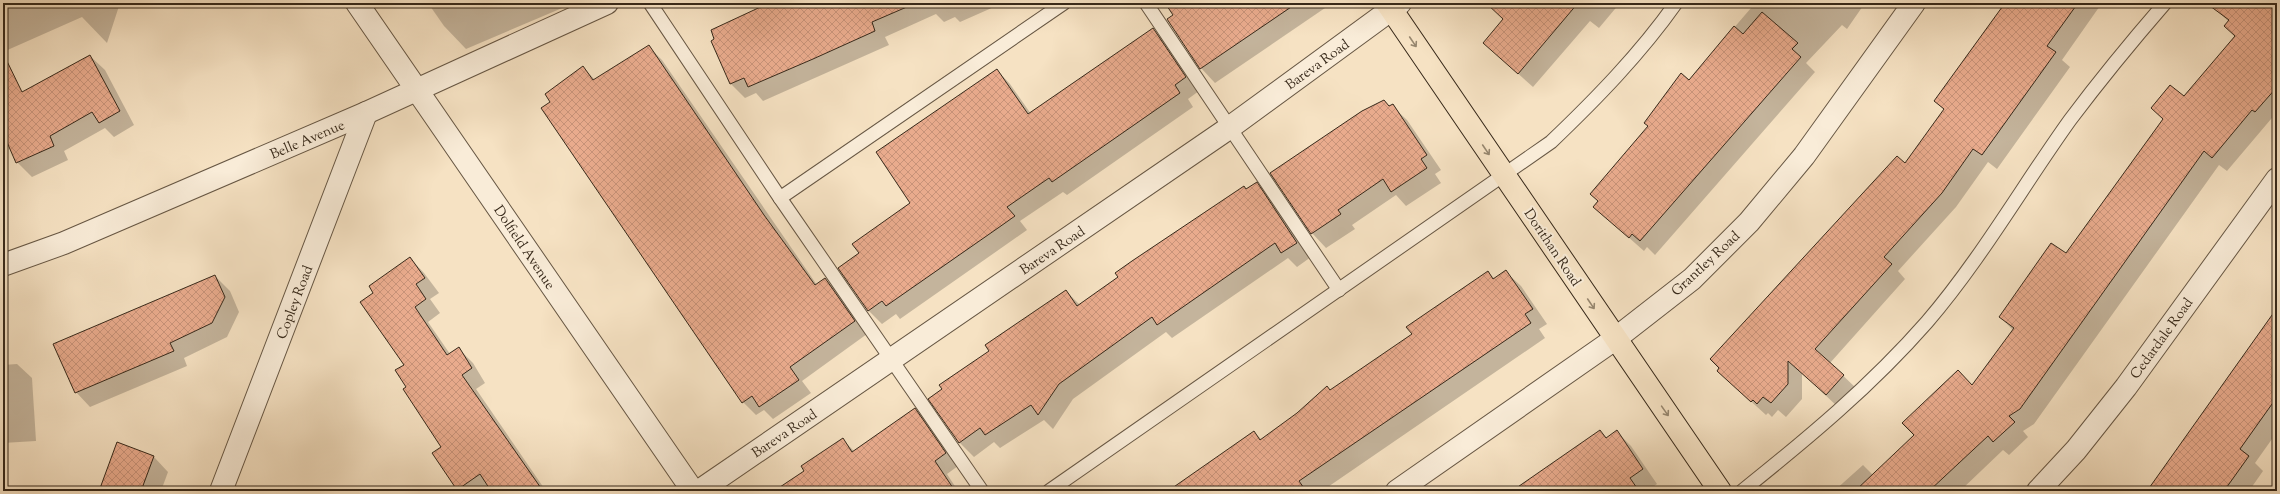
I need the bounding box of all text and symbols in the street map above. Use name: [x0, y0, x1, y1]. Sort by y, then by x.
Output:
street label: Bareva Road: [1282, 35, 1354, 96]
one-way arrow: [1409, 36, 1417, 47]
street label: Belle Avenue: [267, 116, 348, 166]
one-way arrow: [1482, 144, 1490, 155]
street label: Dolfield Avenue: [488, 202, 559, 294]
street label: Dorithan Road: [1518, 205, 1585, 291]
street label: Bareva Road: [1016, 222, 1090, 281]
street label: Grantley Road: [1668, 227, 1745, 302]
street label: Copley Road: [273, 263, 319, 343]
street label: Cedardale Road: [2126, 294, 2199, 384]
one-way arrow: [1587, 298, 1595, 309]
street label: Bareva Road: [748, 405, 822, 464]
one-way arrow: [1661, 405, 1669, 416]

